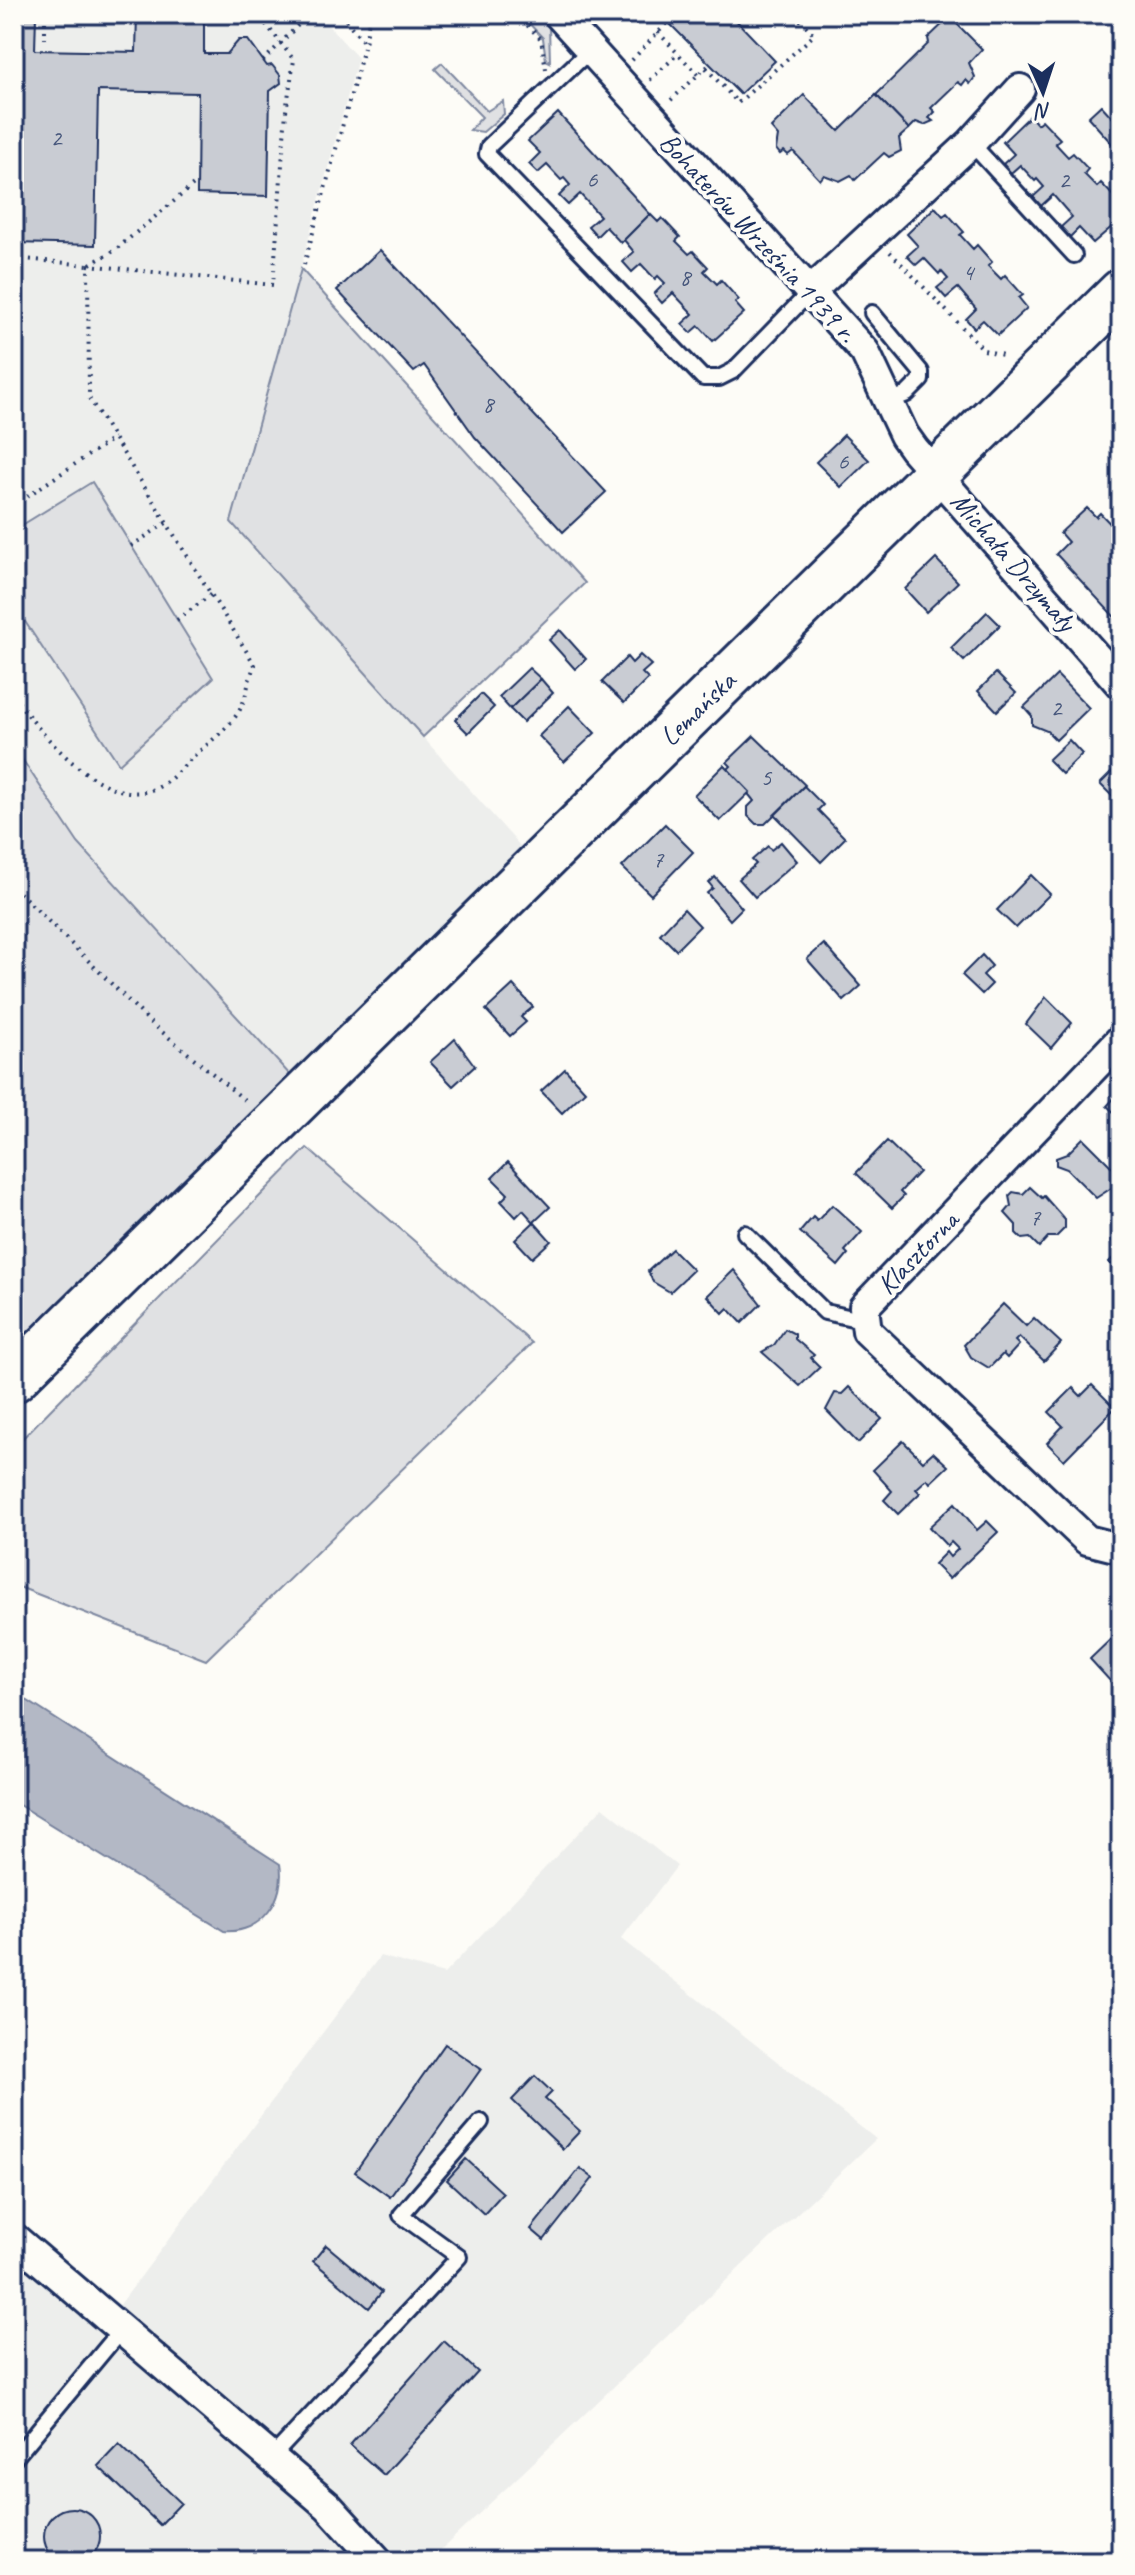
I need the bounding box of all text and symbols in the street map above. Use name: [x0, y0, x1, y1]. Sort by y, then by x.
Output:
north arrow: [1003, 52, 1083, 132]
text: N: [1033, 97, 1052, 125]
house number: 2: [51, 123, 64, 153]
street label: Bohaterów Września 1939 r.: [652, 125, 865, 350]
house number: 6: [587, 164, 599, 194]
house number: 2: [1059, 165, 1072, 195]
house number: 4: [963, 257, 976, 287]
house number: 8: [680, 262, 693, 292]
house number: 8: [483, 389, 496, 419]
house number: 6: [838, 446, 850, 476]
street label: Michała Drzymały: [943, 484, 1085, 640]
street label: Lemańska: [652, 662, 744, 753]
house number: 2: [1051, 693, 1064, 723]
house number: 5: [761, 762, 773, 792]
house number: 7: [653, 844, 665, 874]
street label: Klasztorna: [869, 1201, 967, 1302]
house number: 7: [1030, 1202, 1042, 1232]

